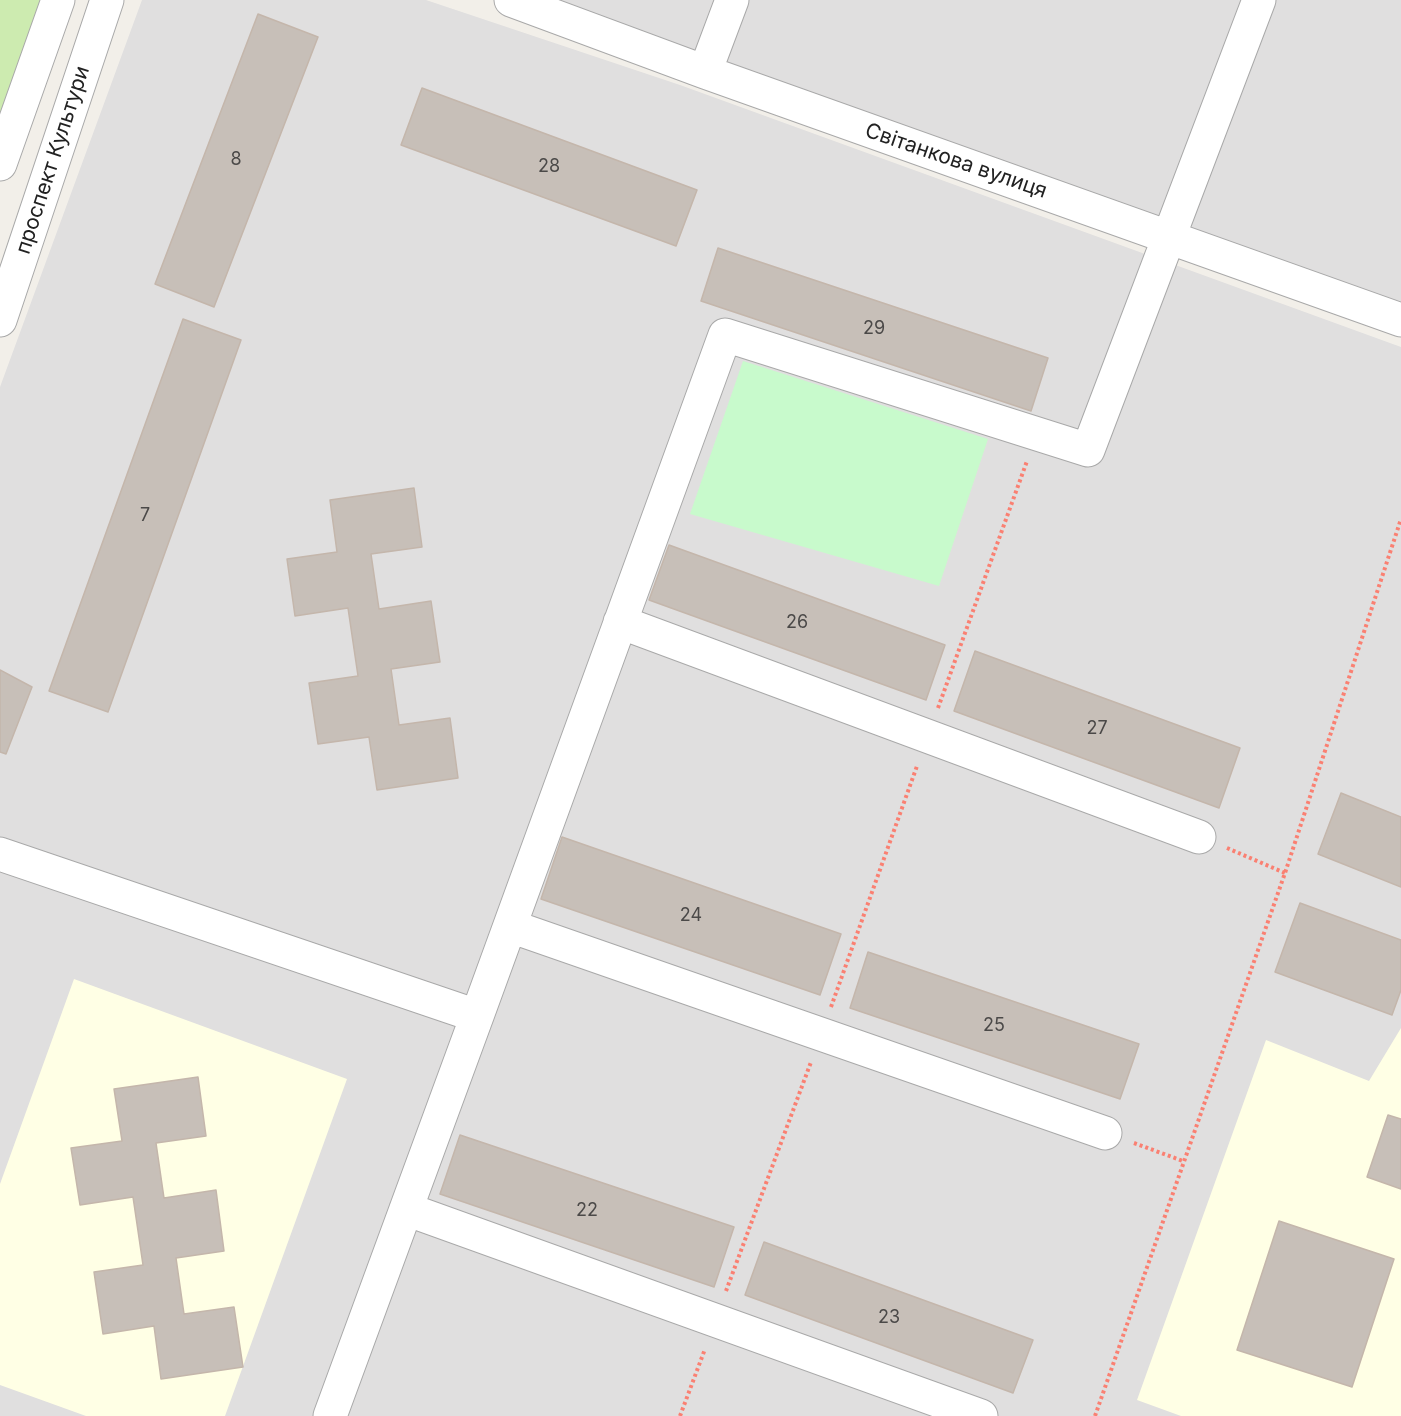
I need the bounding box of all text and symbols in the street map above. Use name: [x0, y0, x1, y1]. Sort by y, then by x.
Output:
street label: проспект Культури: [11, 63, 95, 257]
street label: Світанкова вулиця: [862, 118, 1050, 204]
house number: 8: [230, 149, 242, 171]
house number: 28: [538, 156, 560, 178]
house number: 29: [863, 318, 885, 340]
house number: 7: [140, 505, 150, 527]
house number: 26: [786, 612, 808, 634]
house number: 27: [1086, 718, 1108, 740]
house number: 24: [680, 905, 702, 927]
house number: 25: [983, 1015, 1005, 1037]
house number: 22: [576, 1200, 598, 1222]
house number: 23: [878, 1307, 900, 1329]

